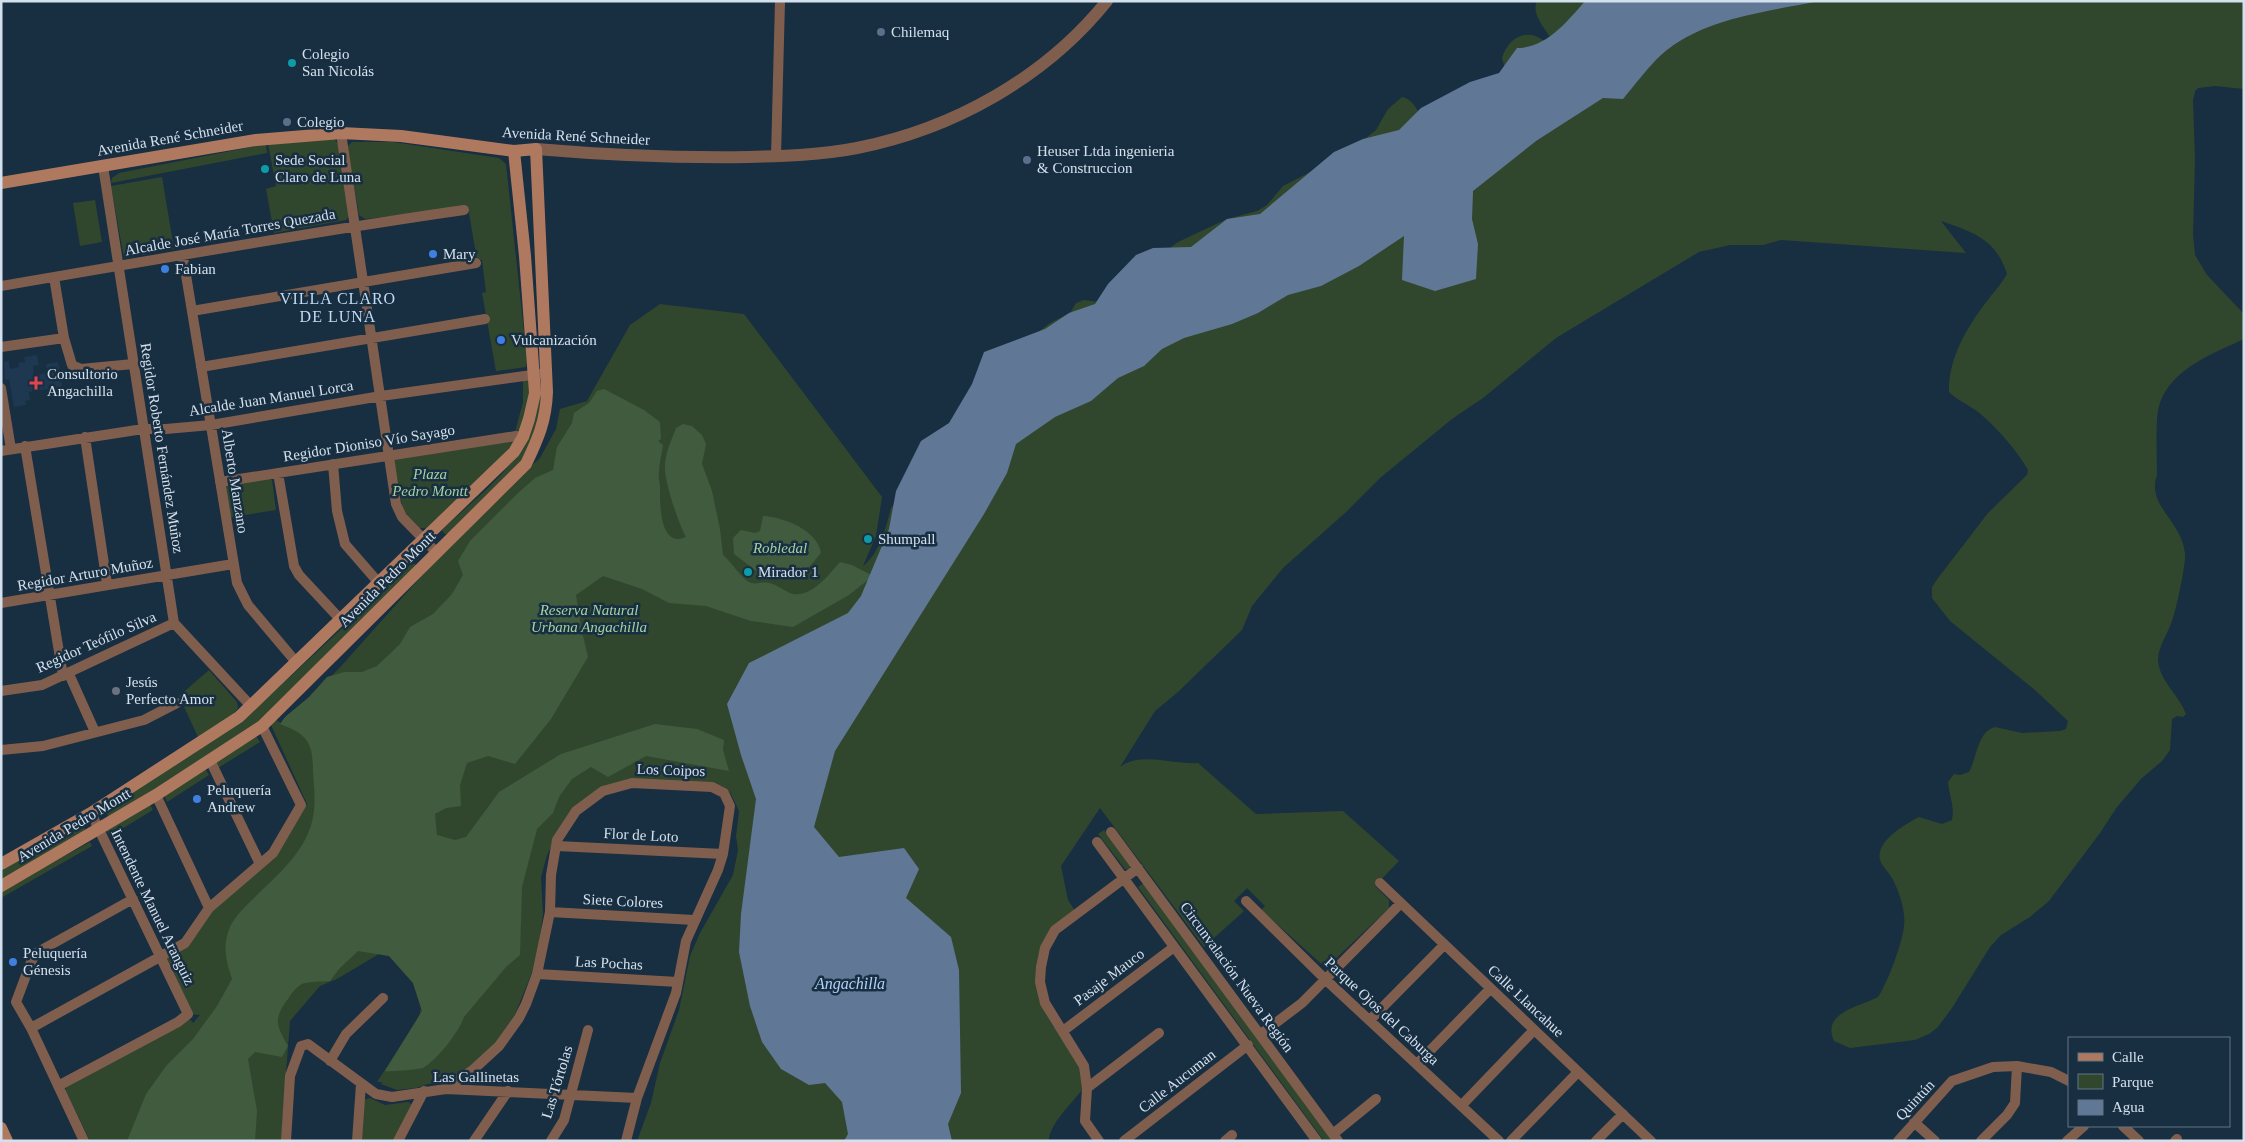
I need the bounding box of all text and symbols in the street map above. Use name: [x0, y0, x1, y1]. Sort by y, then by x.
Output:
place label: Chilemaq: [891, 24, 950, 40]
marker: Chilemaq: [875, 26, 887, 38]
place label: Colegio San Nicolás: [302, 46, 374, 79]
marker: Colegio San Nicolás: [286, 57, 298, 69]
place label: Colegio: [297, 114, 345, 130]
marker: Colegio: [281, 116, 293, 128]
street label: Avenida René Schneider: [96, 117, 244, 159]
street label: Avenida René Schneider: [502, 124, 650, 148]
place label: Heuser Ltda ingenieria & Construccion: [1037, 143, 1175, 176]
place label: Sede Social Claro de Luna: [275, 152, 361, 185]
marker: Heuser Ltda ingenieria & Construccion: [1021, 154, 1033, 166]
marker: Sede Social Claro de Luna: [259, 163, 271, 175]
street label: Alcalde José María Torres Quezada: [123, 206, 337, 258]
place label: Mary: [443, 246, 476, 262]
marker: Mary: [427, 248, 439, 260]
place label: Fabian: [175, 261, 216, 277]
marker: Fabian: [159, 263, 171, 275]
district label: VILLA CLARO DE LUNA: [280, 290, 396, 325]
place label: Vulcanización: [511, 332, 597, 348]
marker: Vulcanización: [495, 334, 507, 346]
street label: Regidor Roberto Fernández Muñoz: [137, 342, 187, 555]
place label: Consultorio Angachilla: [47, 366, 118, 399]
marker: Consultorio Angachilla: [29, 376, 43, 390]
street label: Alcalde Juan Manuel Lorca: [188, 377, 355, 419]
street label: Regidor Dioniso Vío Sayago: [282, 422, 456, 464]
street label: Alberto Manzano: [219, 428, 251, 534]
park label: Plaza Pedro Montt: [391, 466, 469, 499]
street label: Avenida Pedro Montt: [336, 527, 439, 630]
place label: Shumpall: [878, 531, 936, 547]
marker: Shumpall: [862, 533, 874, 545]
park label: Robledal: [752, 540, 807, 556]
street label: Regidor Arturo Muñoz: [16, 554, 154, 594]
place label: Mirador 1: [758, 564, 818, 580]
marker: Mirador 1: [742, 566, 754, 578]
park label: Reserva Natural Urbana Angachilla: [531, 602, 647, 635]
street label: Regidor Teófilo Silva: [34, 608, 159, 676]
place label: Jesús Perfecto Amor: [126, 674, 214, 707]
marker: Jesús Perfecto Amor: [110, 685, 122, 697]
street label: Los Coipos: [636, 761, 706, 779]
place label: Peluquería Andrew: [207, 782, 271, 815]
street label: Avenida Pedro Montt: [15, 785, 134, 865]
marker: Peluquería Andrew: [191, 793, 203, 805]
street label: Flor de Loto: [603, 825, 679, 845]
street label: Intendente Manuel Aranguiz: [108, 826, 198, 988]
street label: Siete Colores: [582, 891, 664, 911]
street label: Circunvalación Nueva Región: [1177, 899, 1297, 1056]
place label: Peluquería Génesis: [23, 945, 87, 978]
street label: Pasaje Mauco: [1071, 945, 1147, 1009]
street label: Las Pochas: [575, 953, 643, 973]
street label: Parque Ojos del Caburga: [1322, 954, 1443, 1068]
marker: Peluquería Génesis: [7, 956, 19, 968]
street label: Calle Llancahue: [1485, 962, 1567, 1040]
water label: Angachilla: [814, 975, 885, 993]
legend: [2068, 1037, 2230, 1127]
street label: Las Tórtolas: [538, 1044, 576, 1120]
street label: Calle Aucuman: [1135, 1046, 1219, 1116]
text: Calle: [2112, 1049, 2144, 1065]
street label: Las Gallinetas: [433, 1069, 519, 1085]
text: Parque: [2112, 1074, 2154, 1090]
street label: Quintún: [1892, 1076, 1938, 1123]
text: Agua: [2112, 1099, 2145, 1115]

